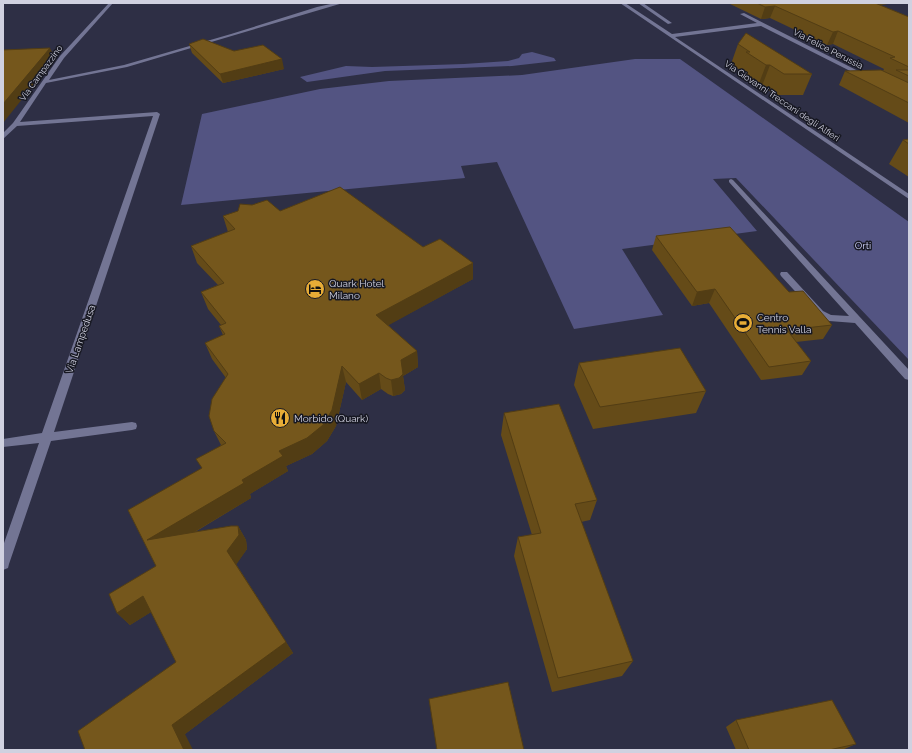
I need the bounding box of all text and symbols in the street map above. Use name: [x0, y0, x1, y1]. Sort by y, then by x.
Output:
street label: Via Felice Perussia: [791, 27, 865, 71]
street label: Via Campazzino: [17, 43, 65, 103]
street label: Via Giovanni Treccani degli Alfieri: [723, 59, 841, 143]
park label: Orti: [855, 240, 871, 251]
hotel icon: Quark Hotel Milano: [304, 278, 326, 300]
place label: Quark Hotel Milano: [329, 278, 385, 301]
street label: Via Lampedusa: [64, 303, 97, 375]
sports icon: Centro Tennis Valla: [732, 312, 754, 334]
place label: Centro Tennis Valla: [757, 312, 811, 335]
restaurant icon: Morbido (Quark): [269, 407, 291, 429]
place label: Morbido (Quark): [294, 413, 368, 424]

